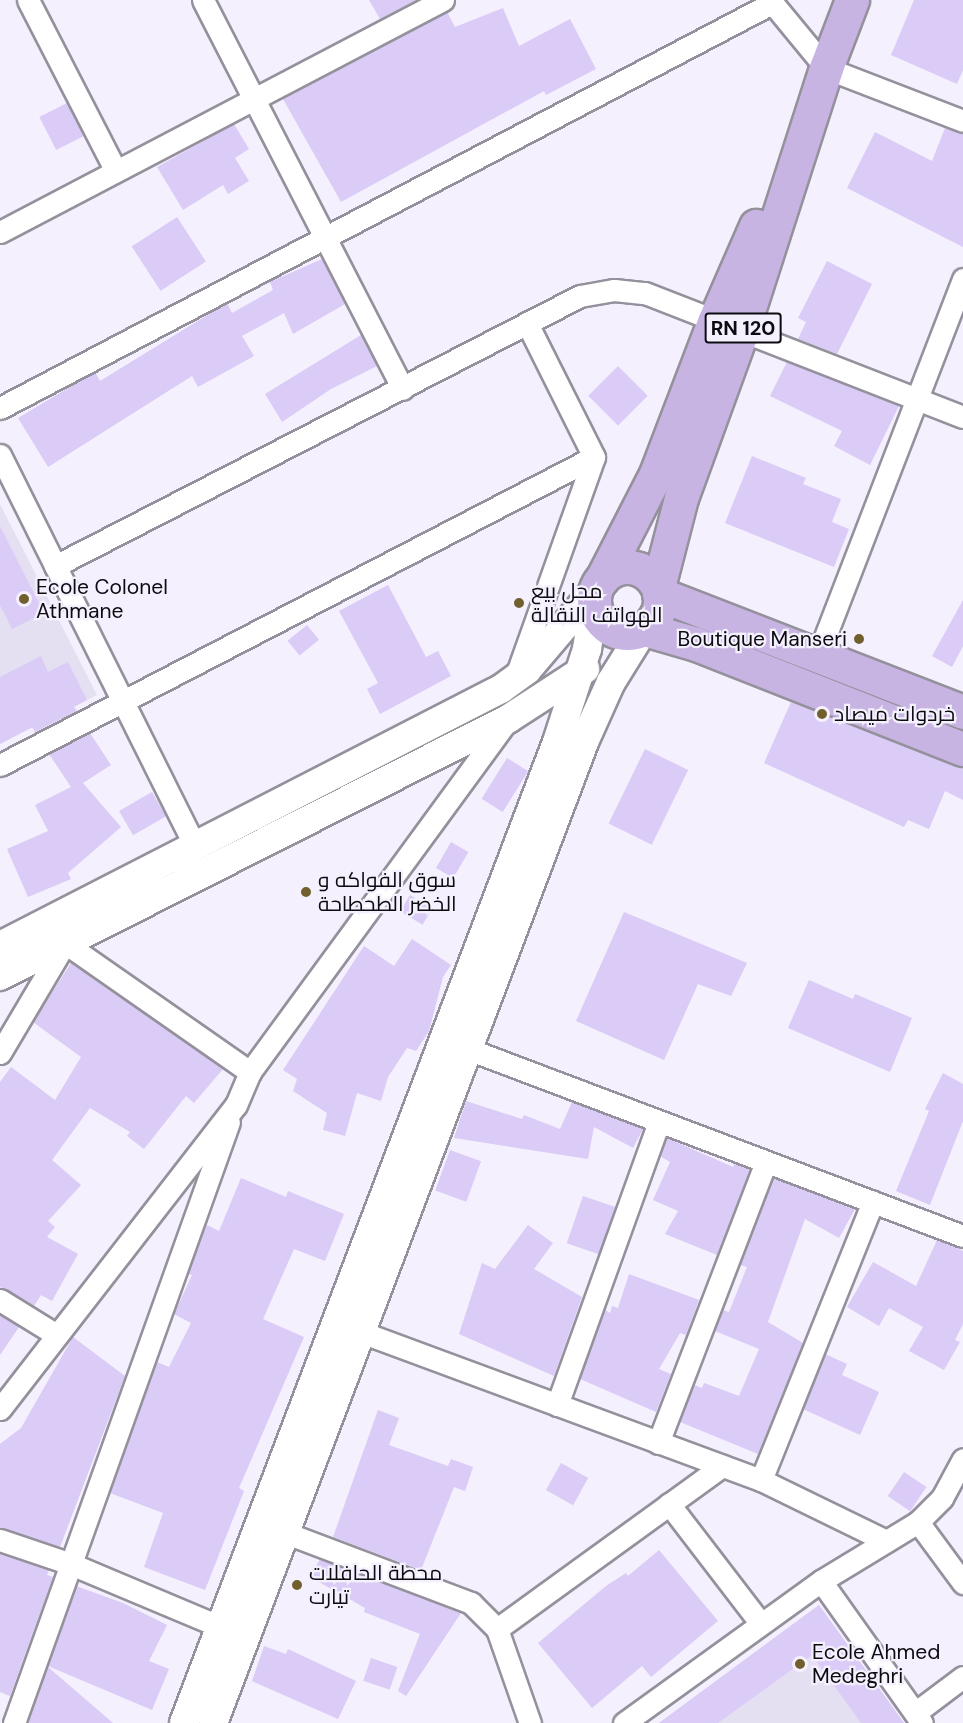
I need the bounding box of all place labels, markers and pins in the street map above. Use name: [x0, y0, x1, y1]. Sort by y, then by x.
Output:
place label: Ecole Colonel Athmane: [36, 574, 168, 624]
place label: محل بيع الهواتف النقالة: [531, 578, 663, 628]
marker: Ecole Colonel Athmane: [17, 592, 31, 606]
marker: محل بيع الهواتف النقالة: [512, 596, 526, 610]
place label: Boutique Manseri: [677, 626, 847, 652]
marker: Boutique Manseri: [852, 632, 866, 646]
place label: خردوات ميصاد: [834, 701, 955, 727]
marker: خردوات ميصاد: [815, 707, 829, 721]
place label: سوق الفواكه و الخضر الطحطاحة: [318, 867, 457, 917]
marker: سوق الفواكه و الخضر الطحطاحة: [299, 885, 313, 899]
place label: محطة الحافلات تيارت: [309, 1560, 442, 1610]
marker: محطة الحافلات تيارت: [290, 1578, 304, 1592]
place label: Ecole Ahmed Medeghri: [812, 1639, 940, 1689]
marker: Ecole Ahmed Medeghri: [793, 1657, 807, 1671]

